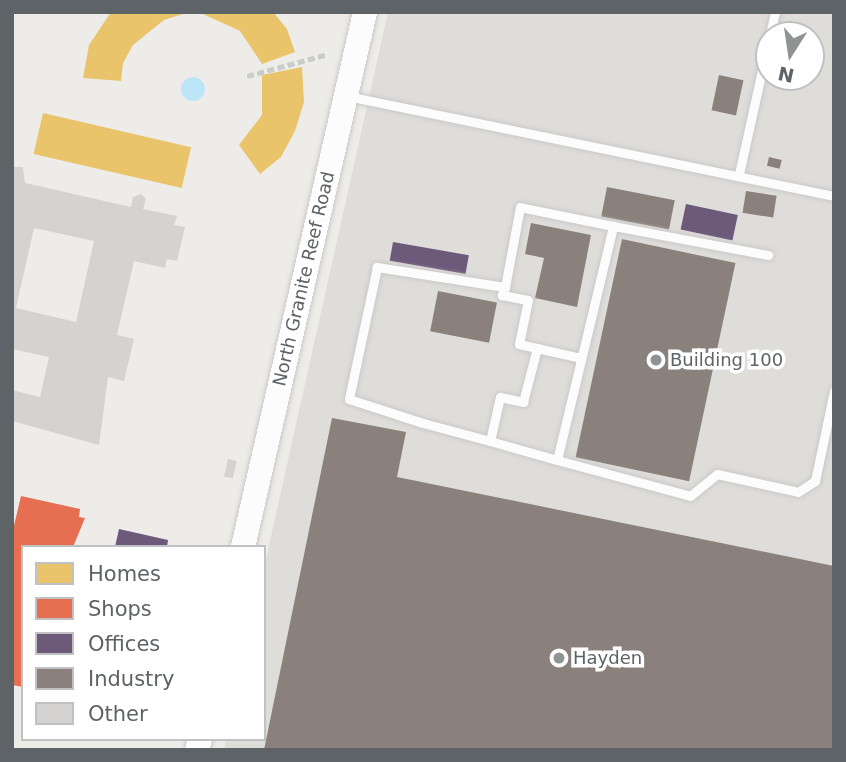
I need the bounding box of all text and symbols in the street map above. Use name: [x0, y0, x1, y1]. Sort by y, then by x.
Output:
north arrow: [755, 21, 825, 91]
text: N: [776, 62, 796, 87]
street label: North Granite Reef Road: [269, 169, 339, 389]
place label: Building 100: [670, 349, 783, 371]
marker: Building 100: [648, 352, 664, 368]
legend: [21, 545, 266, 741]
text: Homes: [88, 562, 161, 586]
text: Shops: [88, 597, 152, 621]
text: Offices: [88, 632, 160, 656]
place label: Hayden: [573, 647, 642, 669]
marker: Hayden: [551, 650, 567, 666]
text: Industry: [88, 667, 174, 691]
text: Other: [88, 702, 148, 726]

